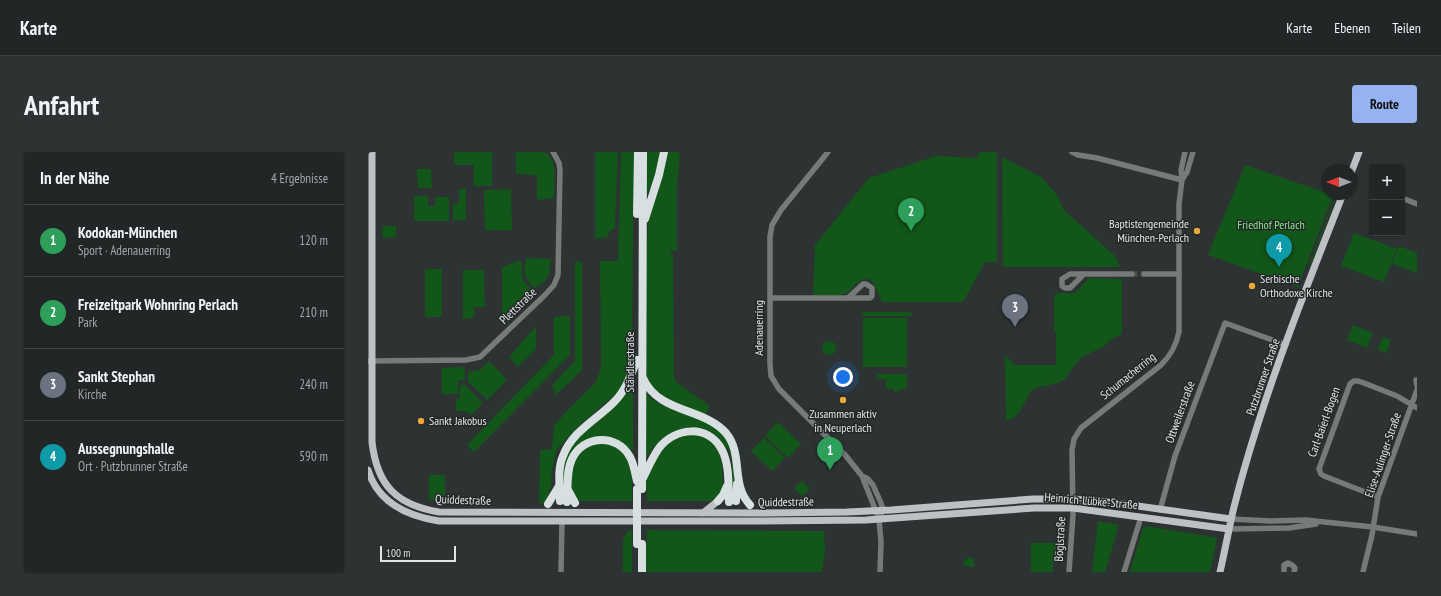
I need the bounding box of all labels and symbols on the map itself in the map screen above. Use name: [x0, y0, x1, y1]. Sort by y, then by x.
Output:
north arrow: [1321, 164, 1357, 200]
pin: 2: [898, 198, 924, 231]
place label: Baptistengemeinde München-Perlach: [1109, 216, 1189, 245]
park label: Friedhof Perlach: [1237, 217, 1305, 232]
marker: Baptistengemeinde München-Perlach: [1192, 226, 1202, 236]
pin: 4: [1266, 234, 1292, 267]
place label: Serbische Orthodoxe Kirche: [1260, 271, 1333, 300]
marker: Serbische Orthodoxe Kirche: [1247, 281, 1257, 291]
street label: Plettstraße: [496, 284, 539, 327]
pin: 3: [1002, 294, 1028, 327]
street label: Adenauerring: [751, 300, 766, 356]
street label: Ständlerstraße: [622, 331, 637, 393]
street label: Putzbrunner Straße: [1242, 336, 1283, 417]
street label: Schumacherring: [1097, 349, 1158, 402]
your location: [833, 367, 853, 387]
street label: Ottweilerstraße: [1161, 379, 1198, 445]
street label: Carl-Baierl-Bogen: [1304, 385, 1343, 459]
marker: Zusammen aktiv in Neuperlach: [838, 395, 848, 405]
place label: Zusammen aktiv in Neuperlach: [809, 406, 877, 435]
street label: Elise-Aulinger-Straße: [1361, 410, 1404, 499]
place label: Sankt Jakobus: [429, 413, 487, 428]
marker: Sankt Jakobus: [416, 416, 426, 426]
pin: 1: [817, 437, 843, 470]
street label: Heinrich-Lübke-Straße: [1044, 489, 1139, 512]
street label: Quiddestraße: [435, 491, 491, 508]
street label: Quiddestraße: [758, 494, 814, 509]
street label: Böglstraße: [1051, 516, 1068, 562]
scale bar: [380, 544, 456, 563]

